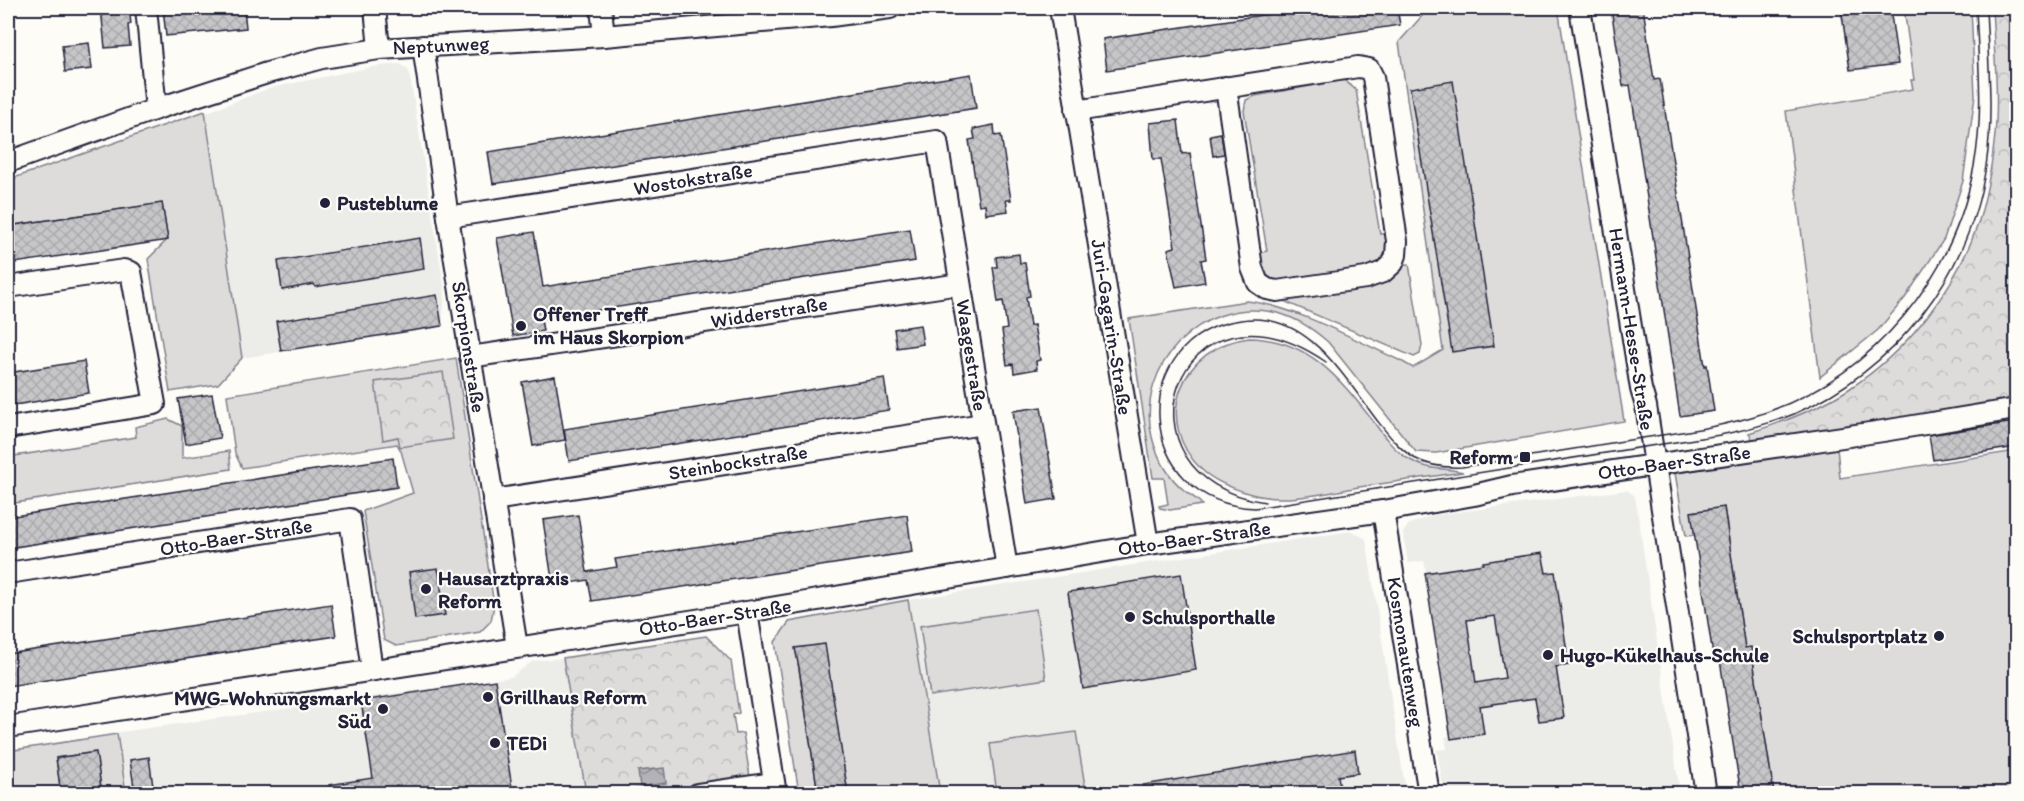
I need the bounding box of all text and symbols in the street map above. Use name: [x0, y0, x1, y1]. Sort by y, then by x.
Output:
street label: Neptunweg: [392, 30, 491, 60]
street label: Wostokstraße: [632, 158, 754, 200]
place label: Pusteblume: [337, 191, 439, 215]
marker: Pusteblume: [318, 196, 332, 210]
street label: Hermann-Hesse-Straße: [1604, 226, 1660, 432]
street label: Juri-Gagarin-Straße: [1086, 237, 1138, 417]
street label: Skorpionstraße: [447, 279, 491, 415]
street label: Widderstraße: [709, 291, 829, 333]
street label: Waagestraße: [951, 297, 993, 413]
place label: Offener Treff im Haus Skorpion: [533, 302, 685, 350]
marker: Offener Treff im Haus Skorpion: [514, 319, 528, 333]
street label: Steinbockstraße: [667, 439, 809, 485]
street label: Otto-Baer-Straße: [1596, 439, 1752, 485]
place label: Reform: [1449, 445, 1513, 469]
marker: Reform: [1518, 450, 1532, 464]
street label: Otto-Baer-Straße: [158, 513, 314, 561]
street label: Otto-Baer-Straße: [1116, 515, 1272, 561]
place label: Hausarztpraxis Reform: [438, 566, 569, 613]
street label: Kosmonautenweg: [1382, 575, 1430, 730]
marker: Hausarztpraxis Reform: [419, 582, 433, 596]
street label: Otto-Baer-Straße: [637, 593, 793, 641]
place label: Schulsporthalle: [1142, 605, 1276, 630]
marker: Schulsporthalle: [1123, 610, 1137, 624]
place label: Schulsportplatz: [1793, 624, 1928, 649]
marker: Schulsportplatz: [1932, 629, 1946, 643]
place label: Hugo-Kükelhaus-Schule: [1560, 643, 1770, 668]
marker: Hugo-Kükelhaus-Schule: [1541, 648, 1555, 662]
place label: Grillhaus Reform: [500, 685, 647, 709]
place label: MWG-Wohnungsmarkt Süd: [174, 686, 372, 733]
marker: Grillhaus Reform: [481, 690, 495, 704]
marker: MWG-Wohnungsmarkt Süd: [376, 702, 390, 716]
place label: TEDi: [506, 731, 547, 755]
marker: TEDi: [488, 736, 502, 750]

